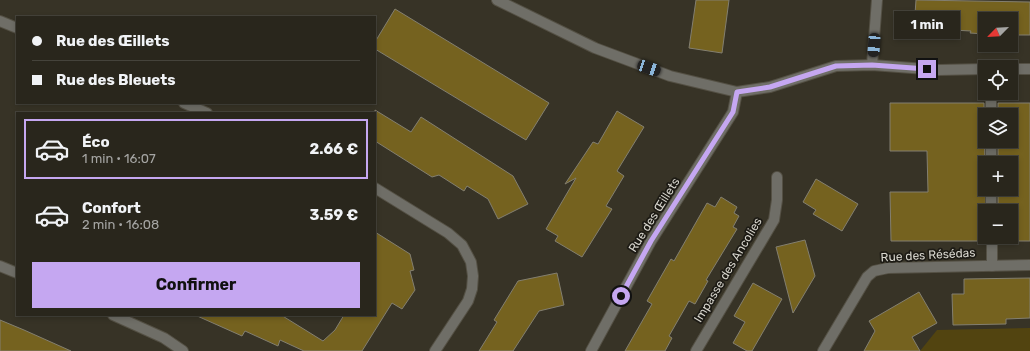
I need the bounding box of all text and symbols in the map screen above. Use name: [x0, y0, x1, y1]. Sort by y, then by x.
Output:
callout: 1 min: [894, 11, 960, 39]
north arrow: [978, 12, 1018, 52]
map controls: [978, 12, 1018, 244]
text: 1 min: [910, 17, 944, 32]
text: Rue des Œillets: [56, 32, 169, 50]
car: [867, 33, 881, 57]
car: [636, 58, 662, 78]
route end: [918, 60, 936, 78]
button: locate: [978, 60, 1018, 100]
text: Rue des Bleuets: [56, 71, 176, 89]
button: layers: [978, 108, 1018, 148]
icon: car: [34, 131, 70, 167]
text: Éco: [82, 133, 110, 151]
text: 2.66 €: [310, 140, 358, 158]
text: 1 min · 16:07: [82, 151, 156, 166]
button: +: [978, 156, 1018, 196]
street label: Rue des Œillets: [626, 175, 682, 255]
icon: car: [34, 197, 70, 233]
text: Confort: [82, 199, 141, 217]
button: −: [978, 204, 1018, 244]
text: 3.59 €: [310, 206, 358, 224]
street label: Impasse des Ancolies: [691, 215, 765, 325]
text: 2 min · 16:08: [82, 217, 159, 232]
street label: Rue des Résédas: [880, 246, 976, 264]
button: Confirmer: [32, 262, 360, 308]
route start: [612, 287, 630, 305]

